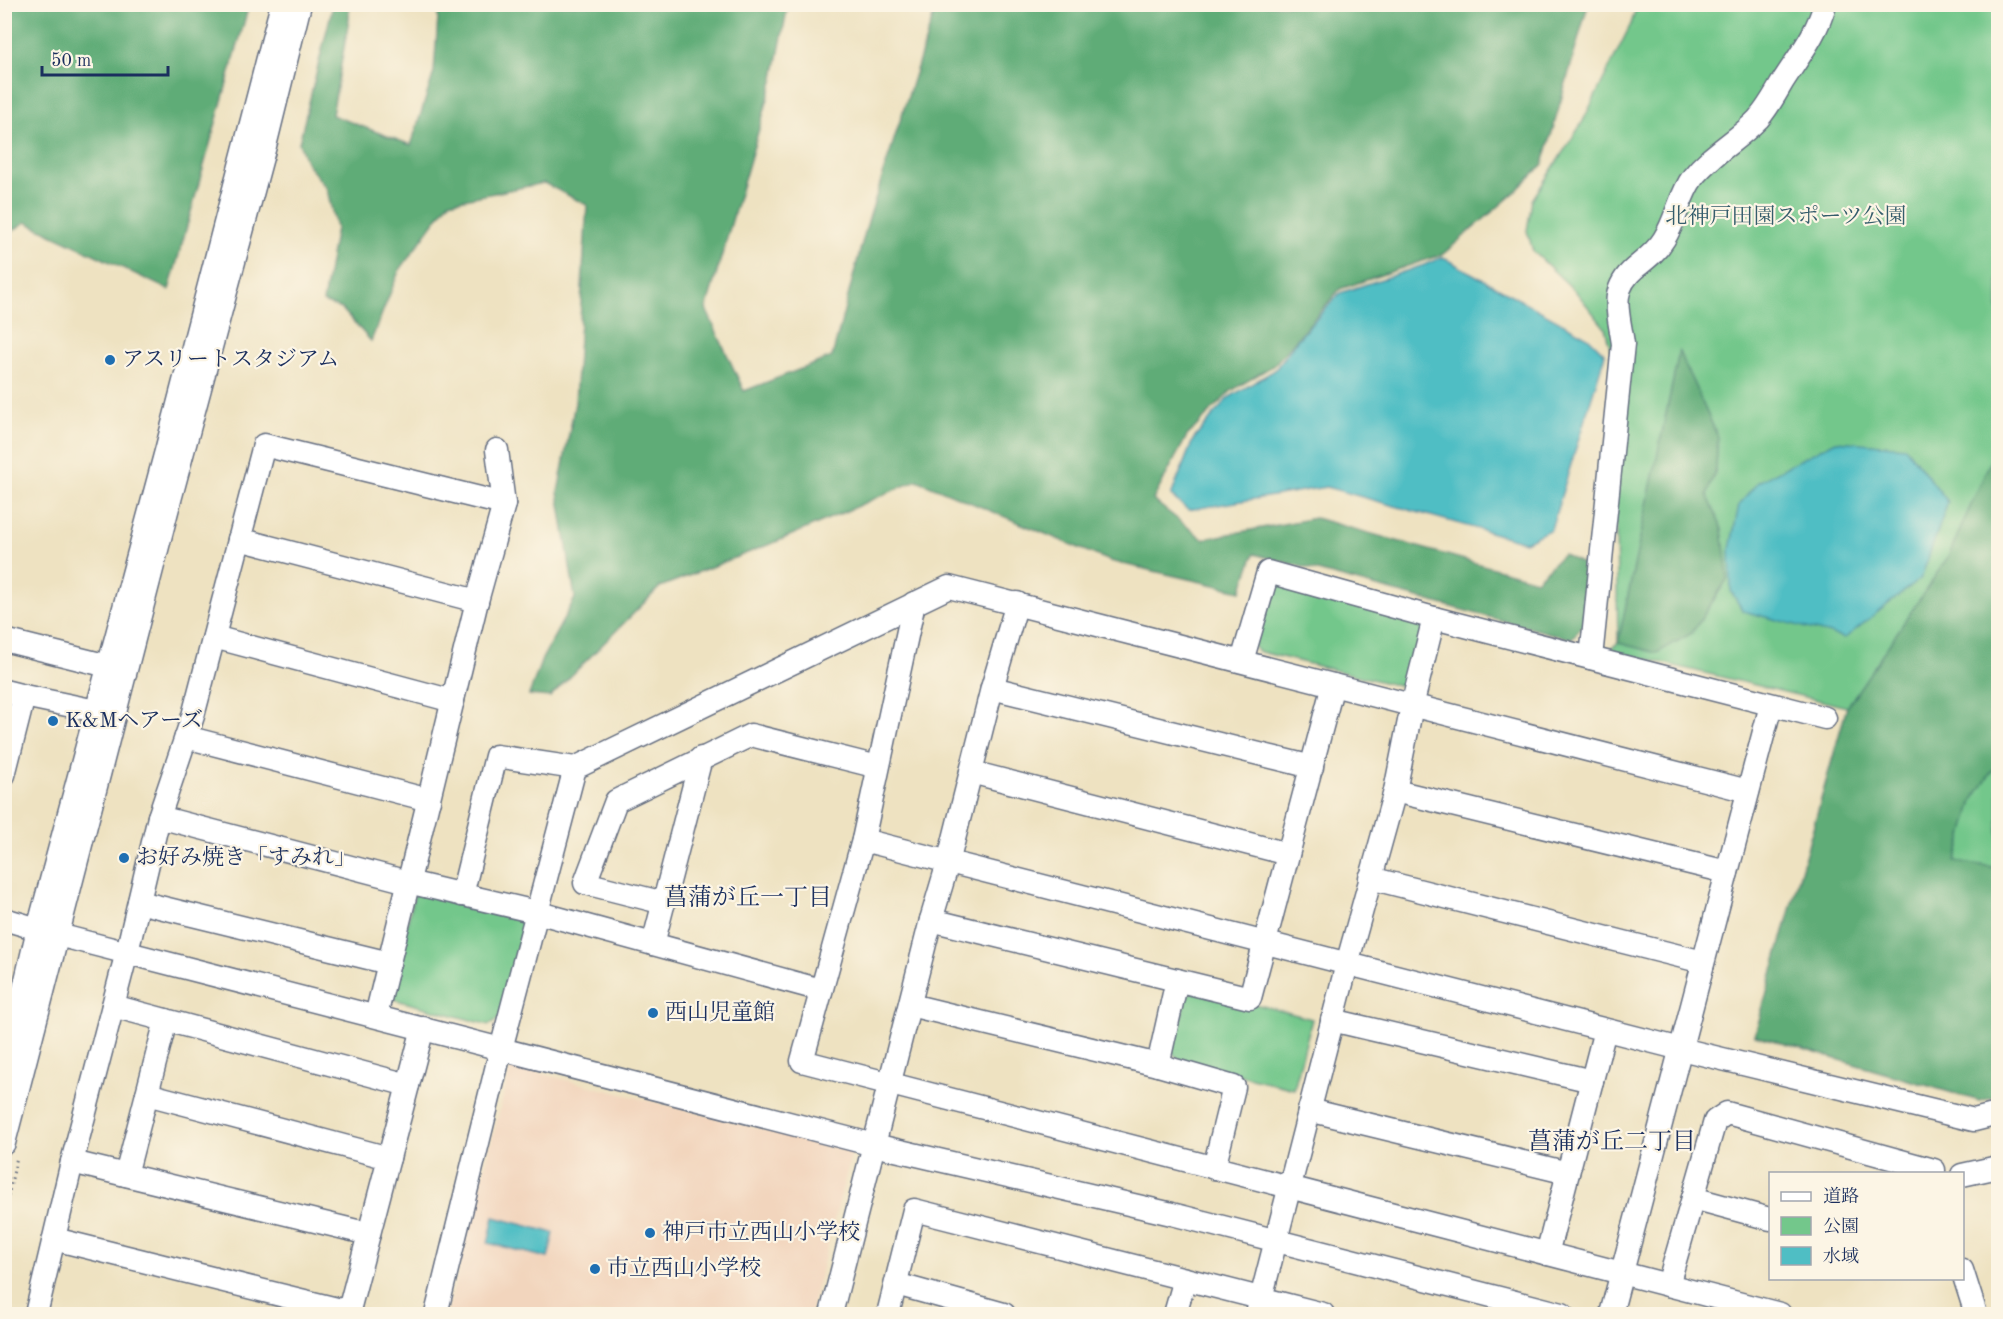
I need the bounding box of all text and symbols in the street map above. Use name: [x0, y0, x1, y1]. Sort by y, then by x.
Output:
scale bar: [42, 39, 168, 77]
text: 50 m: [51, 52, 91, 70]
park label: 北神戸田園スポーツ公園: [1665, 204, 1907, 228]
place label: アスリートスタジアム: [122, 348, 339, 371]
marker: アスリートスタジアム: [103, 353, 117, 367]
place label: K&Mヘアーズ: [65, 709, 203, 732]
marker: K&Mヘアーズ: [46, 714, 60, 728]
place label: お好み焼き「すみれ」: [136, 845, 356, 869]
marker: お好み焼き「すみれ」: [117, 851, 131, 865]
district label: 菖蒲が丘一丁目: [664, 884, 832, 911]
place label: 西山児童館: [665, 1000, 775, 1024]
marker: 西山児童館: [646, 1006, 660, 1020]
district label: 菖蒲が丘二丁目: [1528, 1128, 1696, 1155]
legend: [1769, 1172, 1964, 1280]
text: 道路: [1823, 1186, 1859, 1206]
text: 公園: [1823, 1217, 1859, 1236]
place label: 神戸市立西山小学校: [662, 1220, 860, 1244]
marker: 神戸市立西山小学校: [643, 1226, 657, 1240]
text: 水域: [1823, 1246, 1859, 1266]
place label: 市立西山小学校: [607, 1256, 761, 1280]
marker: 市立西山小学校: [588, 1262, 602, 1276]

